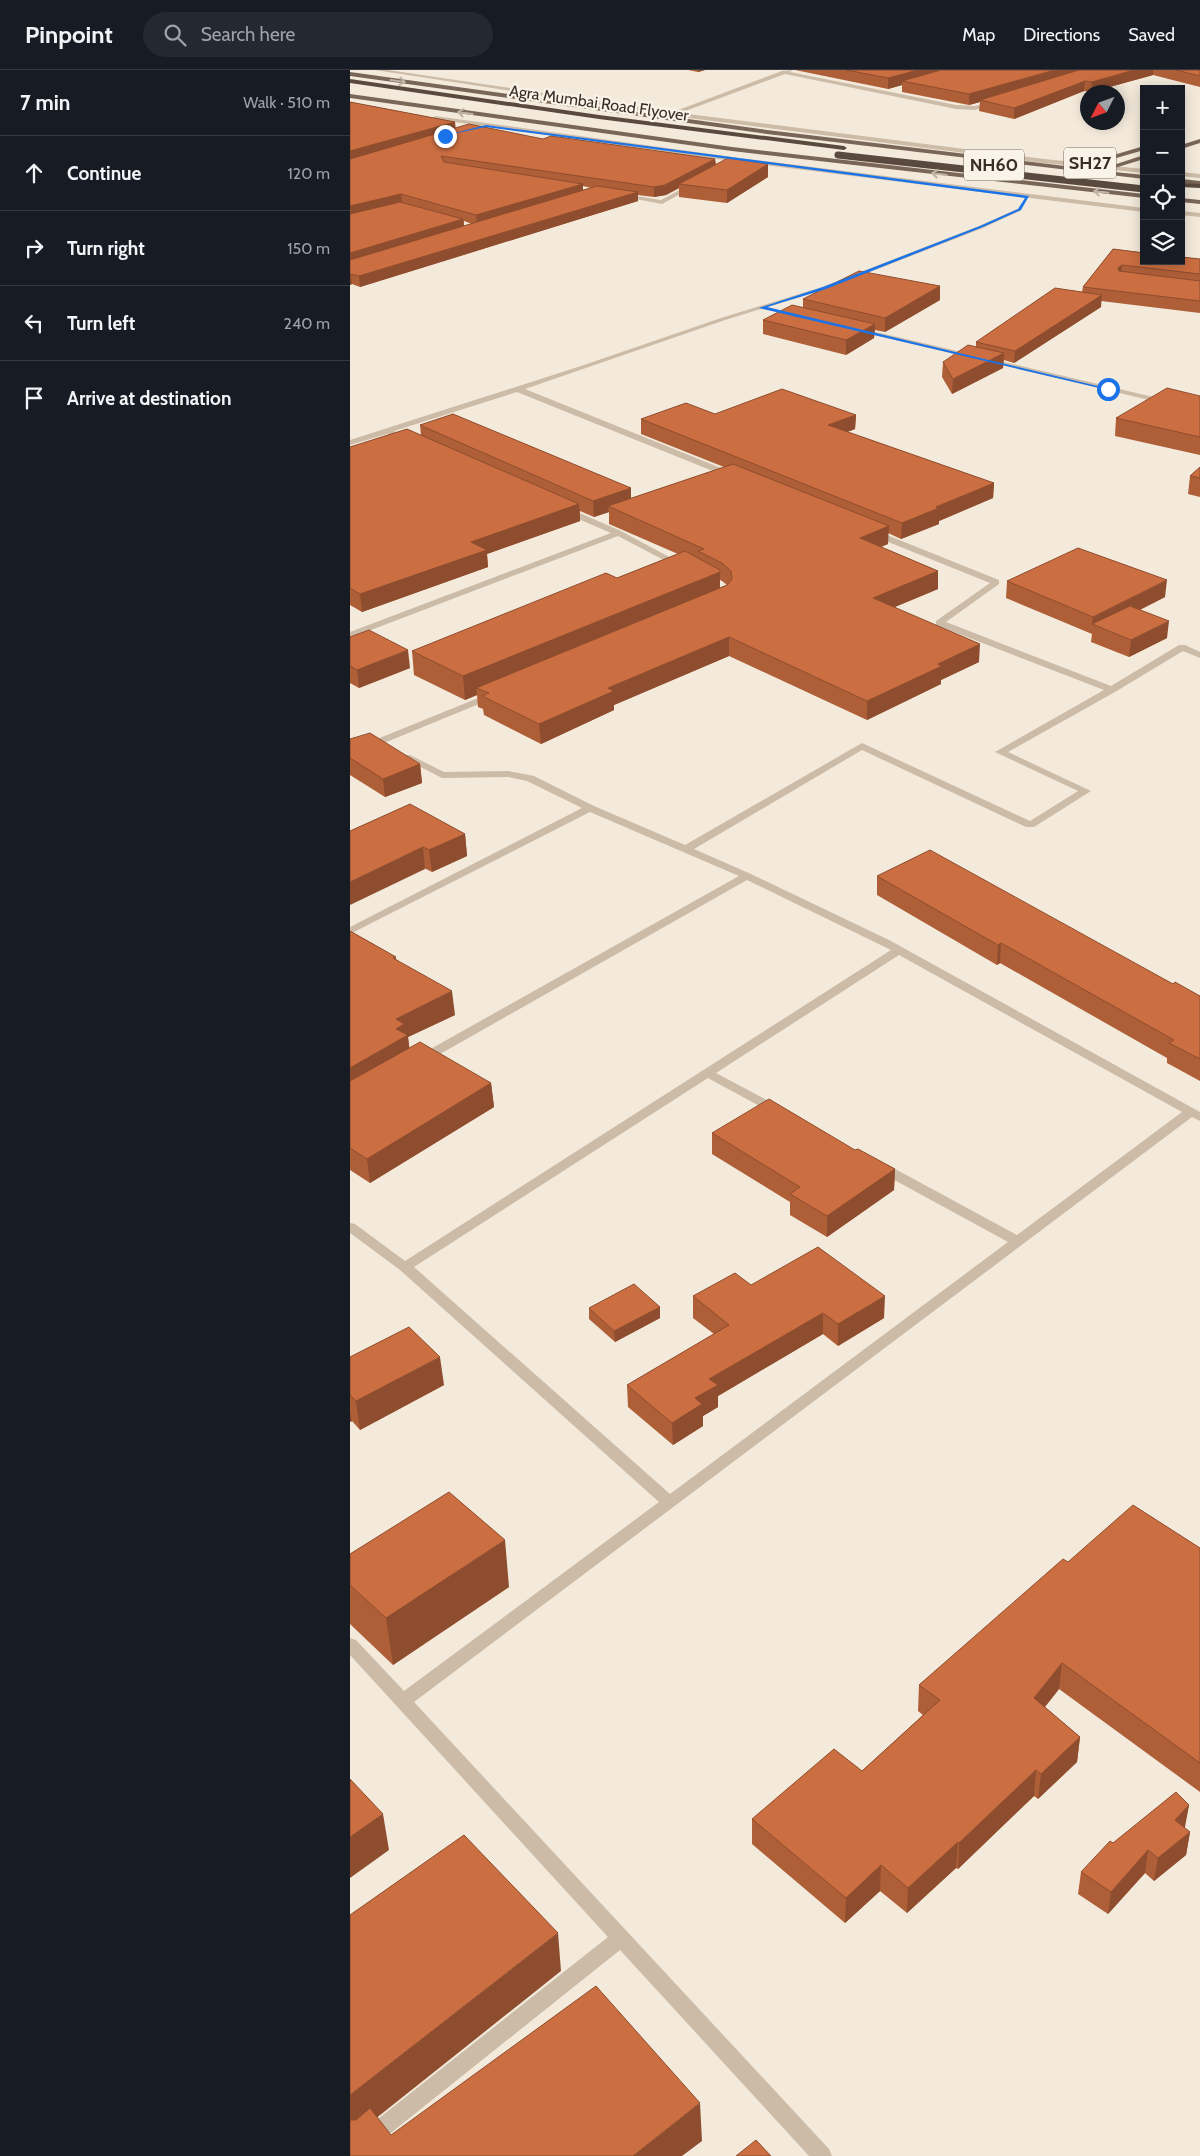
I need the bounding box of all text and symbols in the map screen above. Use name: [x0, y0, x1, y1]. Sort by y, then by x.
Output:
search box: [143, 12, 493, 57]
text: Pinpoint: [25, 20, 113, 49]
icon: search: [161, 21, 189, 49]
text: Search here: [201, 23, 295, 46]
text: Map: [962, 24, 995, 46]
text: Directions: [1023, 24, 1100, 46]
text: Saved: [1128, 24, 1175, 46]
one-way arrow: [390, 76, 406, 86]
street label: Agra Mumbai Road Flyover: [508, 81, 691, 125]
north arrow: [1080, 85, 1125, 130]
map controls: [1140, 85, 1185, 265]
button: +: [1140, 85, 1185, 130]
text: 7 min: [20, 90, 70, 115]
text: Walk · 510 m: [243, 93, 330, 112]
one-way arrow: [458, 108, 474, 118]
route end: [434, 125, 457, 148]
button: −: [1140, 130, 1185, 175]
road number: SH27: [1064, 148, 1116, 179]
road number: NH60: [964, 150, 1024, 180]
icon: ahead: [20, 159, 48, 187]
text: Continue: [67, 162, 141, 185]
text: 120 m: [288, 164, 330, 183]
one-way arrow: [931, 169, 947, 179]
button: locate: [1140, 175, 1185, 220]
one-way arrow: [1094, 187, 1110, 197]
button: layers: [1140, 220, 1185, 265]
icon: right: [20, 234, 48, 262]
text: Turn right: [67, 237, 145, 260]
text: 150 m: [287, 239, 330, 258]
icon: left: [20, 309, 48, 337]
text: Turn left: [67, 312, 135, 335]
text: 240 m: [284, 314, 330, 333]
route start: [1097, 378, 1120, 401]
icon: arrive: [20, 384, 48, 412]
text: Arrive at destination: [67, 387, 231, 410]

